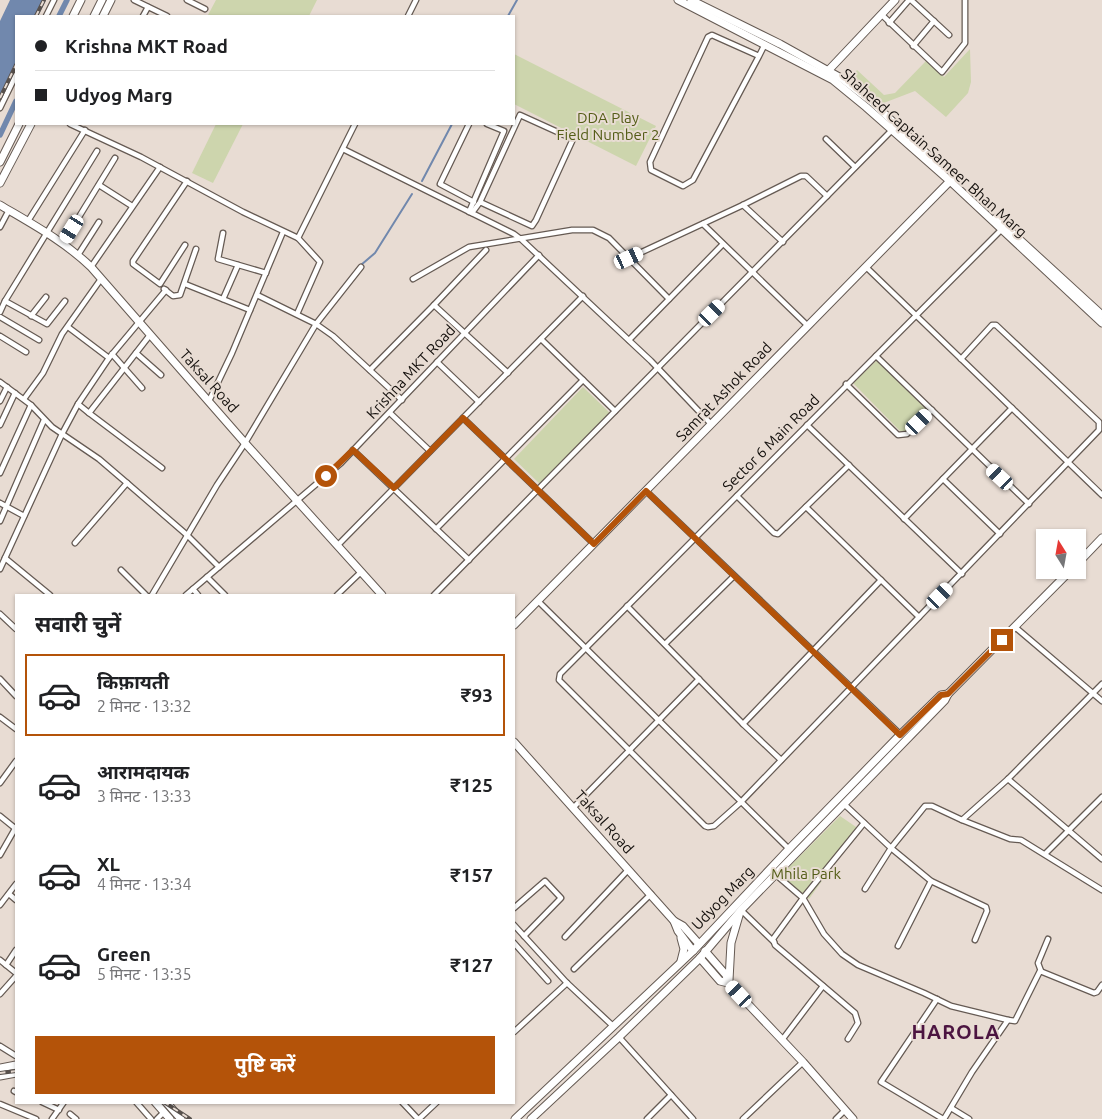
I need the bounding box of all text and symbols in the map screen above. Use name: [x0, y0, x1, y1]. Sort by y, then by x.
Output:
text: Krishna MKT Road: [65, 35, 228, 57]
street label: Shaheed Captain Sameer Bhan Marg: [838, 65, 1030, 240]
text: Udyog Marg: [65, 84, 173, 106]
park label: DDA Play Field Number 2: [557, 109, 659, 143]
car: [57, 212, 86, 246]
car: [612, 245, 645, 271]
car: [696, 297, 727, 329]
street label: Krishna MKT Road: [363, 321, 458, 422]
street label: Samrat Ashok Road: [672, 339, 775, 445]
street label: Taksal Road: [177, 346, 242, 416]
street label: Sector 6 Main Road: [719, 391, 823, 495]
car: [902, 406, 935, 438]
car: [983, 461, 1016, 493]
route start: [315, 465, 337, 487]
north arrow: [1036, 529, 1086, 579]
map controls: [1036, 529, 1086, 579]
car: [924, 580, 955, 612]
text: सवारी चुनें: [35, 611, 121, 636]
route end: [991, 629, 1013, 651]
text: किफ़ायती: [97, 671, 169, 693]
icon: car: [37, 673, 82, 718]
text: ₹93: [461, 684, 493, 706]
text: 2 मिनट · 13:32: [97, 697, 192, 715]
text: आरामदायक: [97, 761, 189, 783]
icon: car: [37, 763, 82, 808]
text: ₹125: [450, 774, 493, 796]
text: 3 मिनट · 13:33: [97, 787, 192, 805]
street label: Taksal Road: [572, 787, 637, 857]
icon: car: [37, 853, 82, 898]
text: XL: [97, 853, 120, 875]
street label: Udyog Marg: [688, 862, 757, 933]
text: ₹157: [450, 864, 493, 886]
park label: Mhila Park: [771, 865, 842, 882]
text: 4 मिनट · 13:34: [97, 875, 192, 893]
icon: car: [37, 943, 82, 988]
text: Green: [97, 943, 151, 965]
text: ₹127: [450, 954, 493, 976]
text: 5 मिनट · 13:35: [97, 965, 192, 983]
car: [723, 978, 754, 1010]
district label: HAROLA: [912, 1020, 1000, 1043]
button: पुष्टि करें: [35, 1036, 495, 1094]

